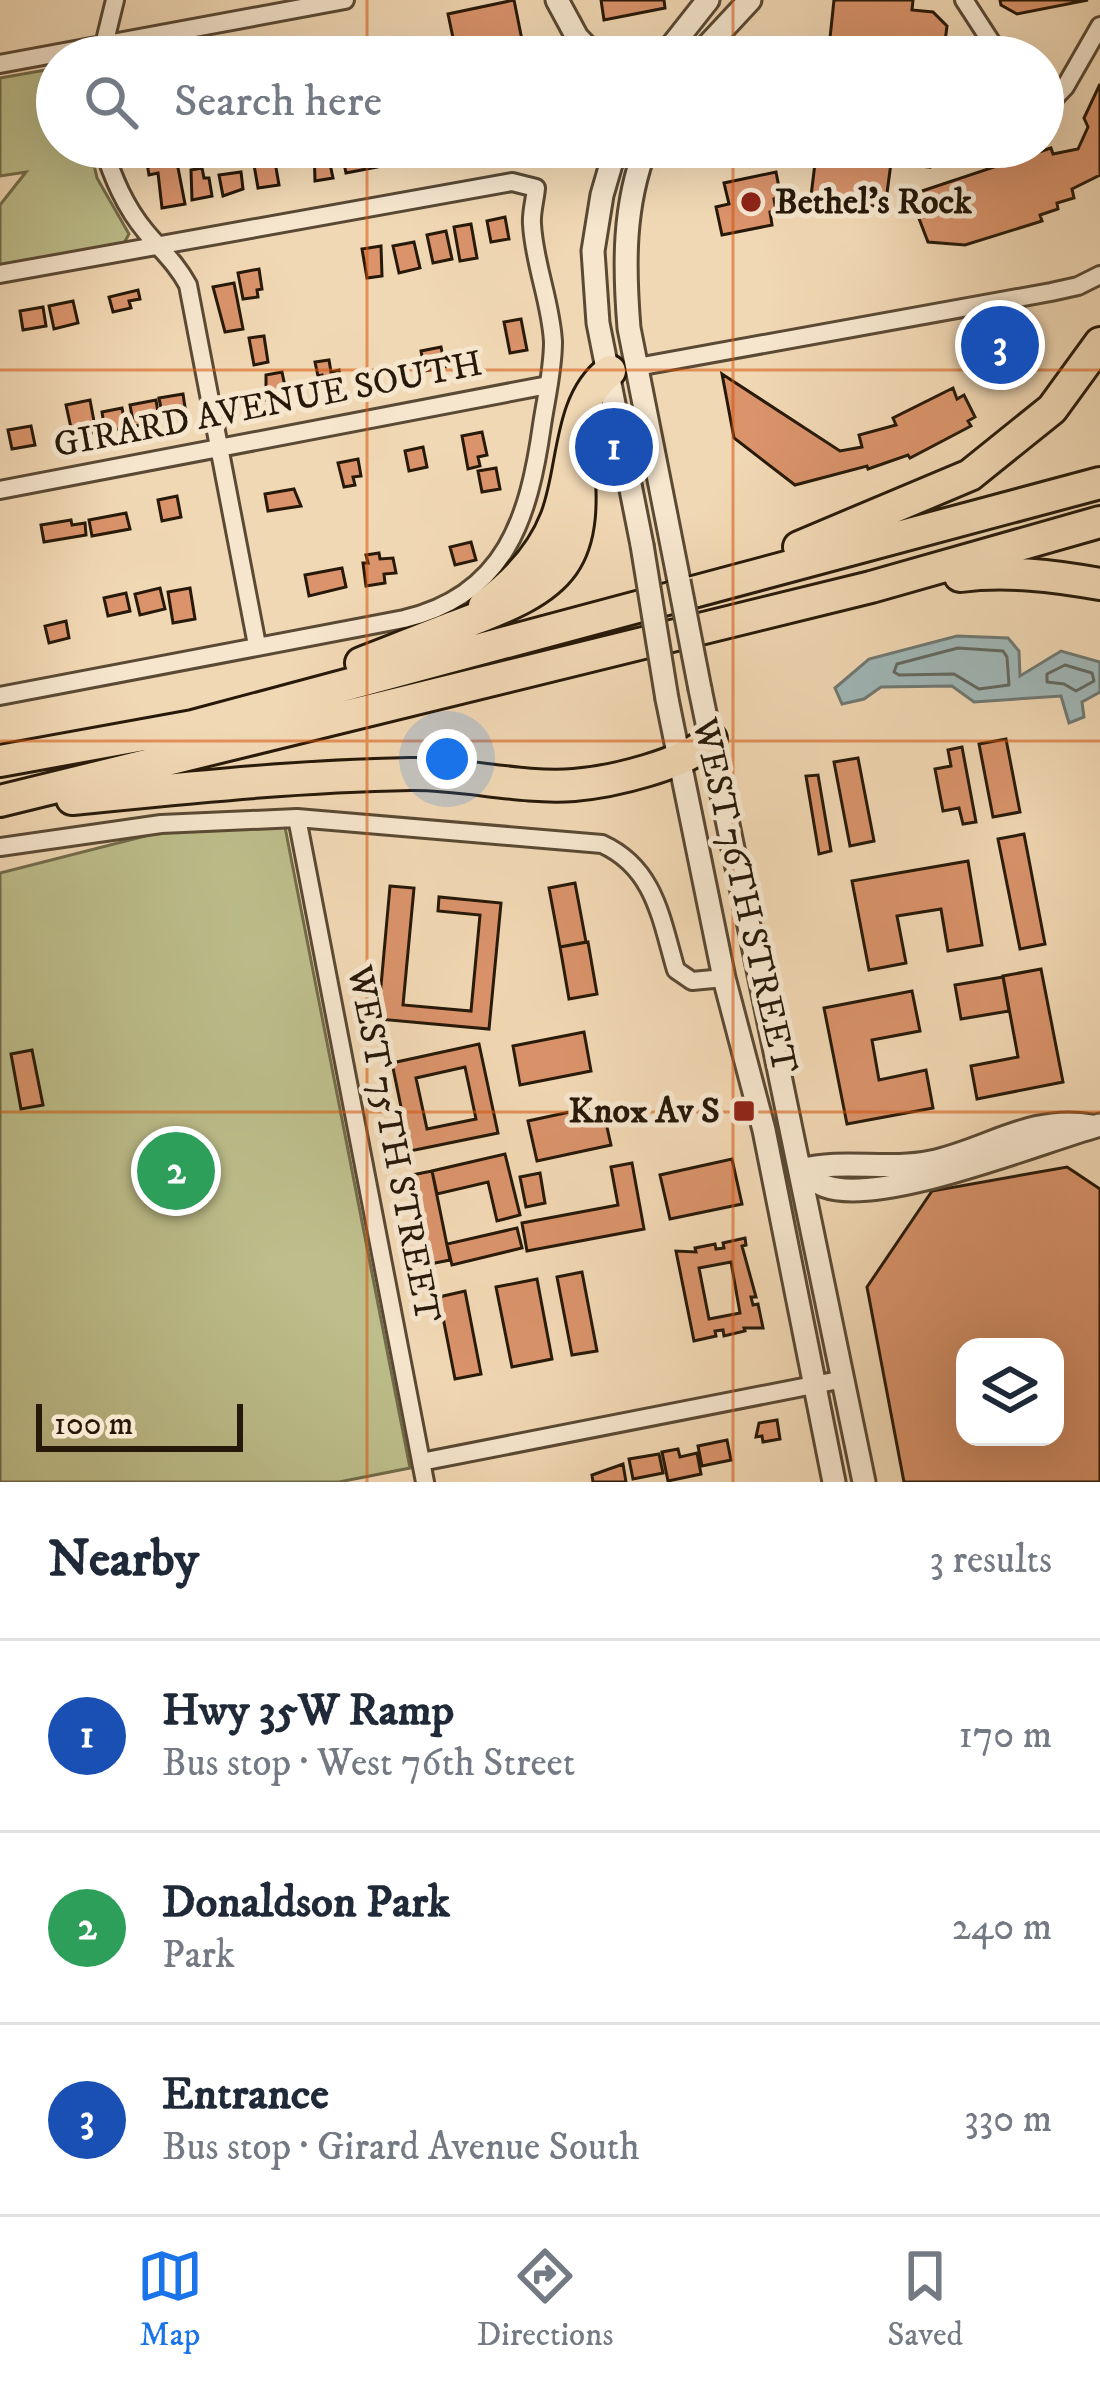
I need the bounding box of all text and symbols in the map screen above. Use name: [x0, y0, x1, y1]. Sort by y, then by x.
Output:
search box: [36, 36, 1064, 168]
icon: search: [78, 69, 144, 135]
text: Search here: [174, 74, 382, 130]
place label: Bethel's Rock: [775, 180, 973, 225]
marker: Bethel's Rock: [738, 189, 764, 215]
pin: 3: [961, 300, 1039, 390]
street label: GIRARD AVENUE SOUTH: [50, 341, 486, 469]
pin: 1: [575, 402, 653, 492]
street label: WEST 76TH STREET: [681, 713, 807, 1078]
your location: [417, 729, 477, 789]
street label: WEST 75TH STREET: [336, 961, 450, 1326]
place label: Knox Av S: [568, 1089, 720, 1134]
marker: Knox Av S: [731, 1098, 757, 1124]
pin: 2: [137, 1126, 215, 1216]
map controls: [956, 1338, 1064, 1446]
button: layers: [956, 1338, 1064, 1446]
scale bar: [36, 1398, 243, 1451]
text: 100 m: [54, 1404, 133, 1445]
text: Nearby: [48, 1528, 199, 1592]
text: 3 results: [929, 1536, 1052, 1585]
text: Hwy 35W Ramp: [162, 1683, 454, 1739]
text: 1: [80, 1711, 94, 1760]
text: 170 m: [958, 1711, 1052, 1760]
text: Bus stop · West 76th Street: [162, 1739, 575, 1788]
text: Donaldson Park: [162, 1875, 450, 1931]
text: 2: [77, 1903, 97, 1952]
text: 240 m: [952, 1903, 1052, 1952]
text: Park: [162, 1931, 235, 1980]
text: Entrance: [162, 2067, 329, 2123]
text: 3: [80, 2095, 94, 2144]
text: 330 m: [964, 2095, 1052, 2144]
text: Bus stop · Girard Avenue South: [162, 2123, 640, 2172]
tab: Map: [137, 2243, 203, 2356]
tab: Directions: [477, 2243, 613, 2356]
tab: Saved: [887, 2243, 963, 2356]

